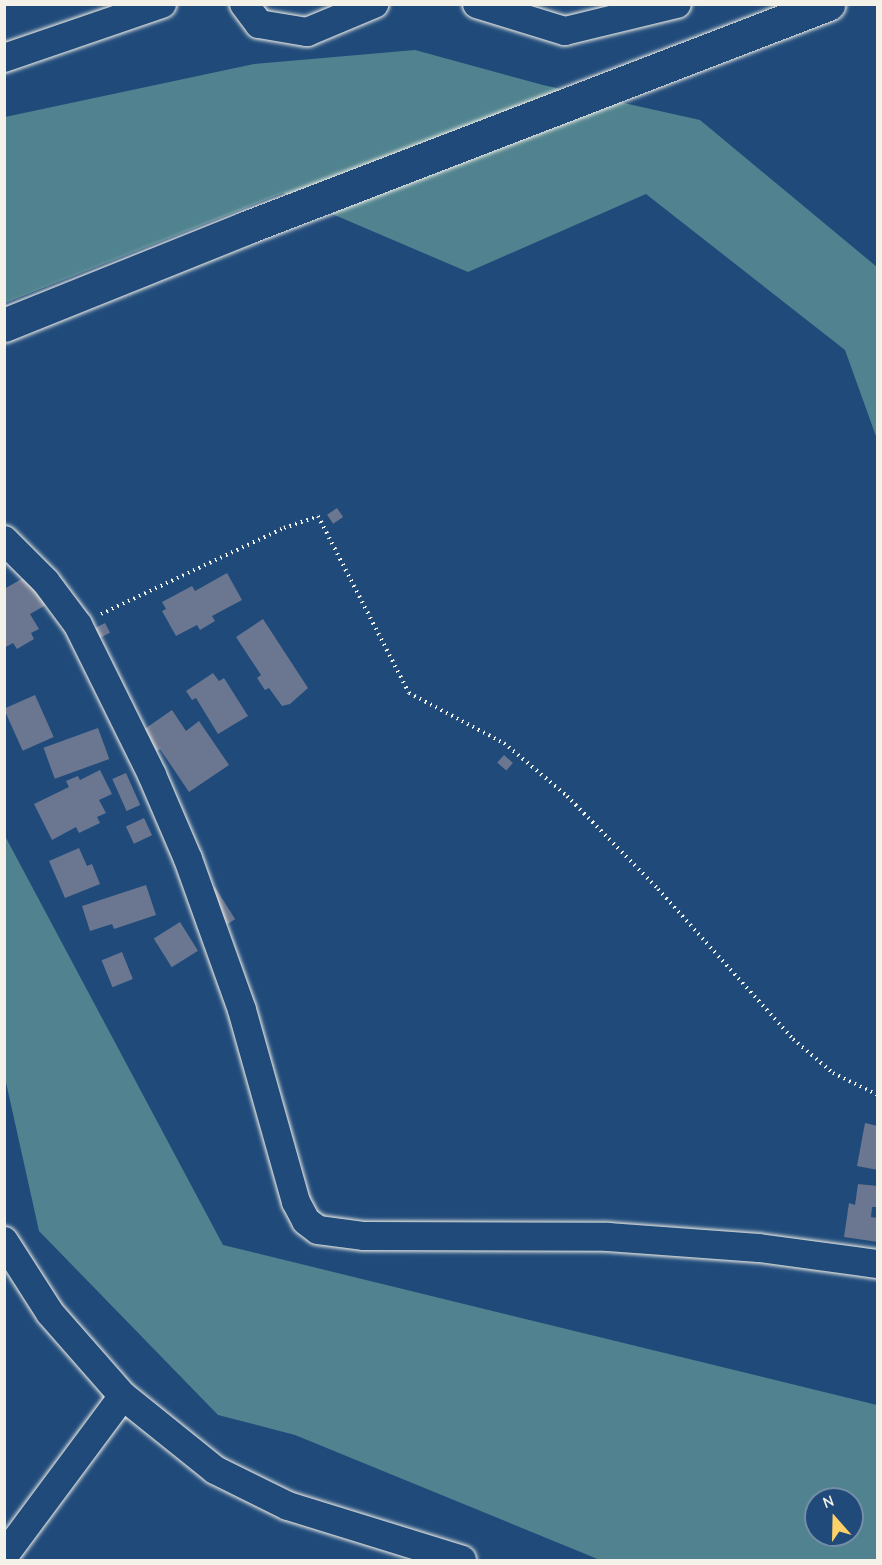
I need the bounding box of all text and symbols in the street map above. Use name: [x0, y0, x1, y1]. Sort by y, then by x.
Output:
north arrow: [804, 1487, 864, 1547]
text: N: [821, 1492, 837, 1512]

